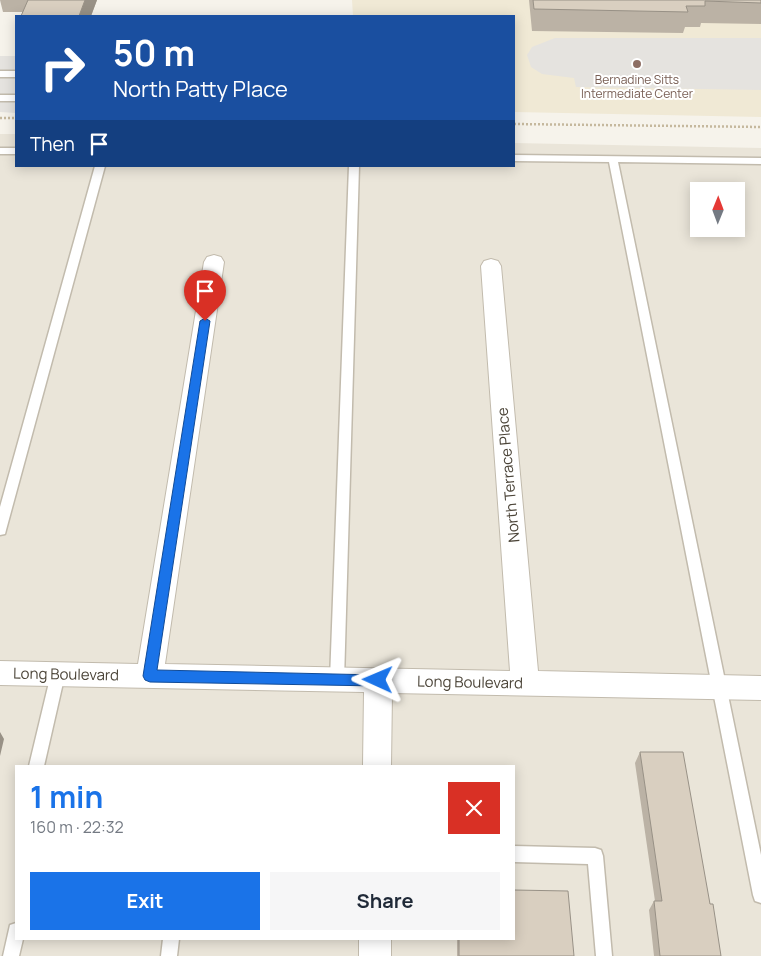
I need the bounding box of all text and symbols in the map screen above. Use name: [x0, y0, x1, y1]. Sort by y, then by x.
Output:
text: 50 m: [113, 29, 195, 77]
icon: right: [30, 35, 95, 100]
marker: Bernadine Sitts Intermediate Center: [631, 58, 643, 70]
place label: Bernadine Sitts Intermediate Center: [581, 71, 694, 102]
text: North Patty Place: [113, 74, 288, 104]
icon: arrive: [85, 130, 113, 158]
text: Then: [30, 131, 75, 157]
north arrow: [690, 182, 745, 238]
map controls: [690, 182, 745, 237]
pin: [184, 270, 226, 321]
icon: arrive: [191, 277, 219, 305]
street label: North Terrace Place: [492, 406, 524, 543]
position arrow: [351, 653, 403, 705]
street label: Long Boulevard: [13, 663, 119, 685]
street label: Long Boulevard: [417, 671, 523, 693]
text: 1 min: [30, 776, 103, 817]
button: close: [448, 782, 500, 834]
text: 160 m · 22:32: [30, 816, 124, 838]
button: Exit: [30, 872, 260, 930]
button: Share: [270, 872, 500, 930]

